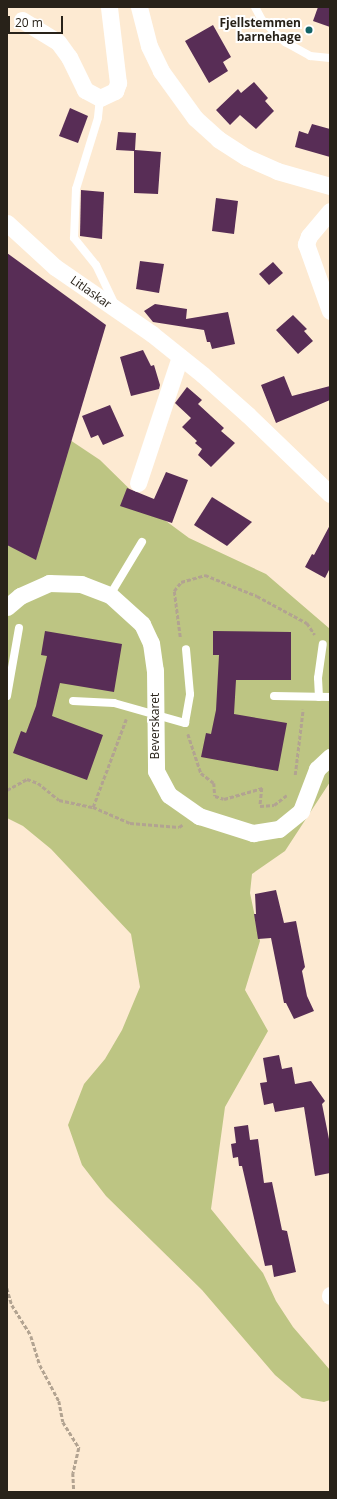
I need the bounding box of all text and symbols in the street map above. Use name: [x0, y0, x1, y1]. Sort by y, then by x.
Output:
scale bar: [10, 8, 65, 34]
text: 20 m: [15, 14, 43, 31]
place label: Fjellstemmen barnehage: [220, 16, 301, 44]
marker: Fjellstemmen barnehage: [304, 25, 314, 35]
street label: Litlaskar: [68, 273, 114, 311]
street label: Beverskaret: [148, 693, 162, 759]

